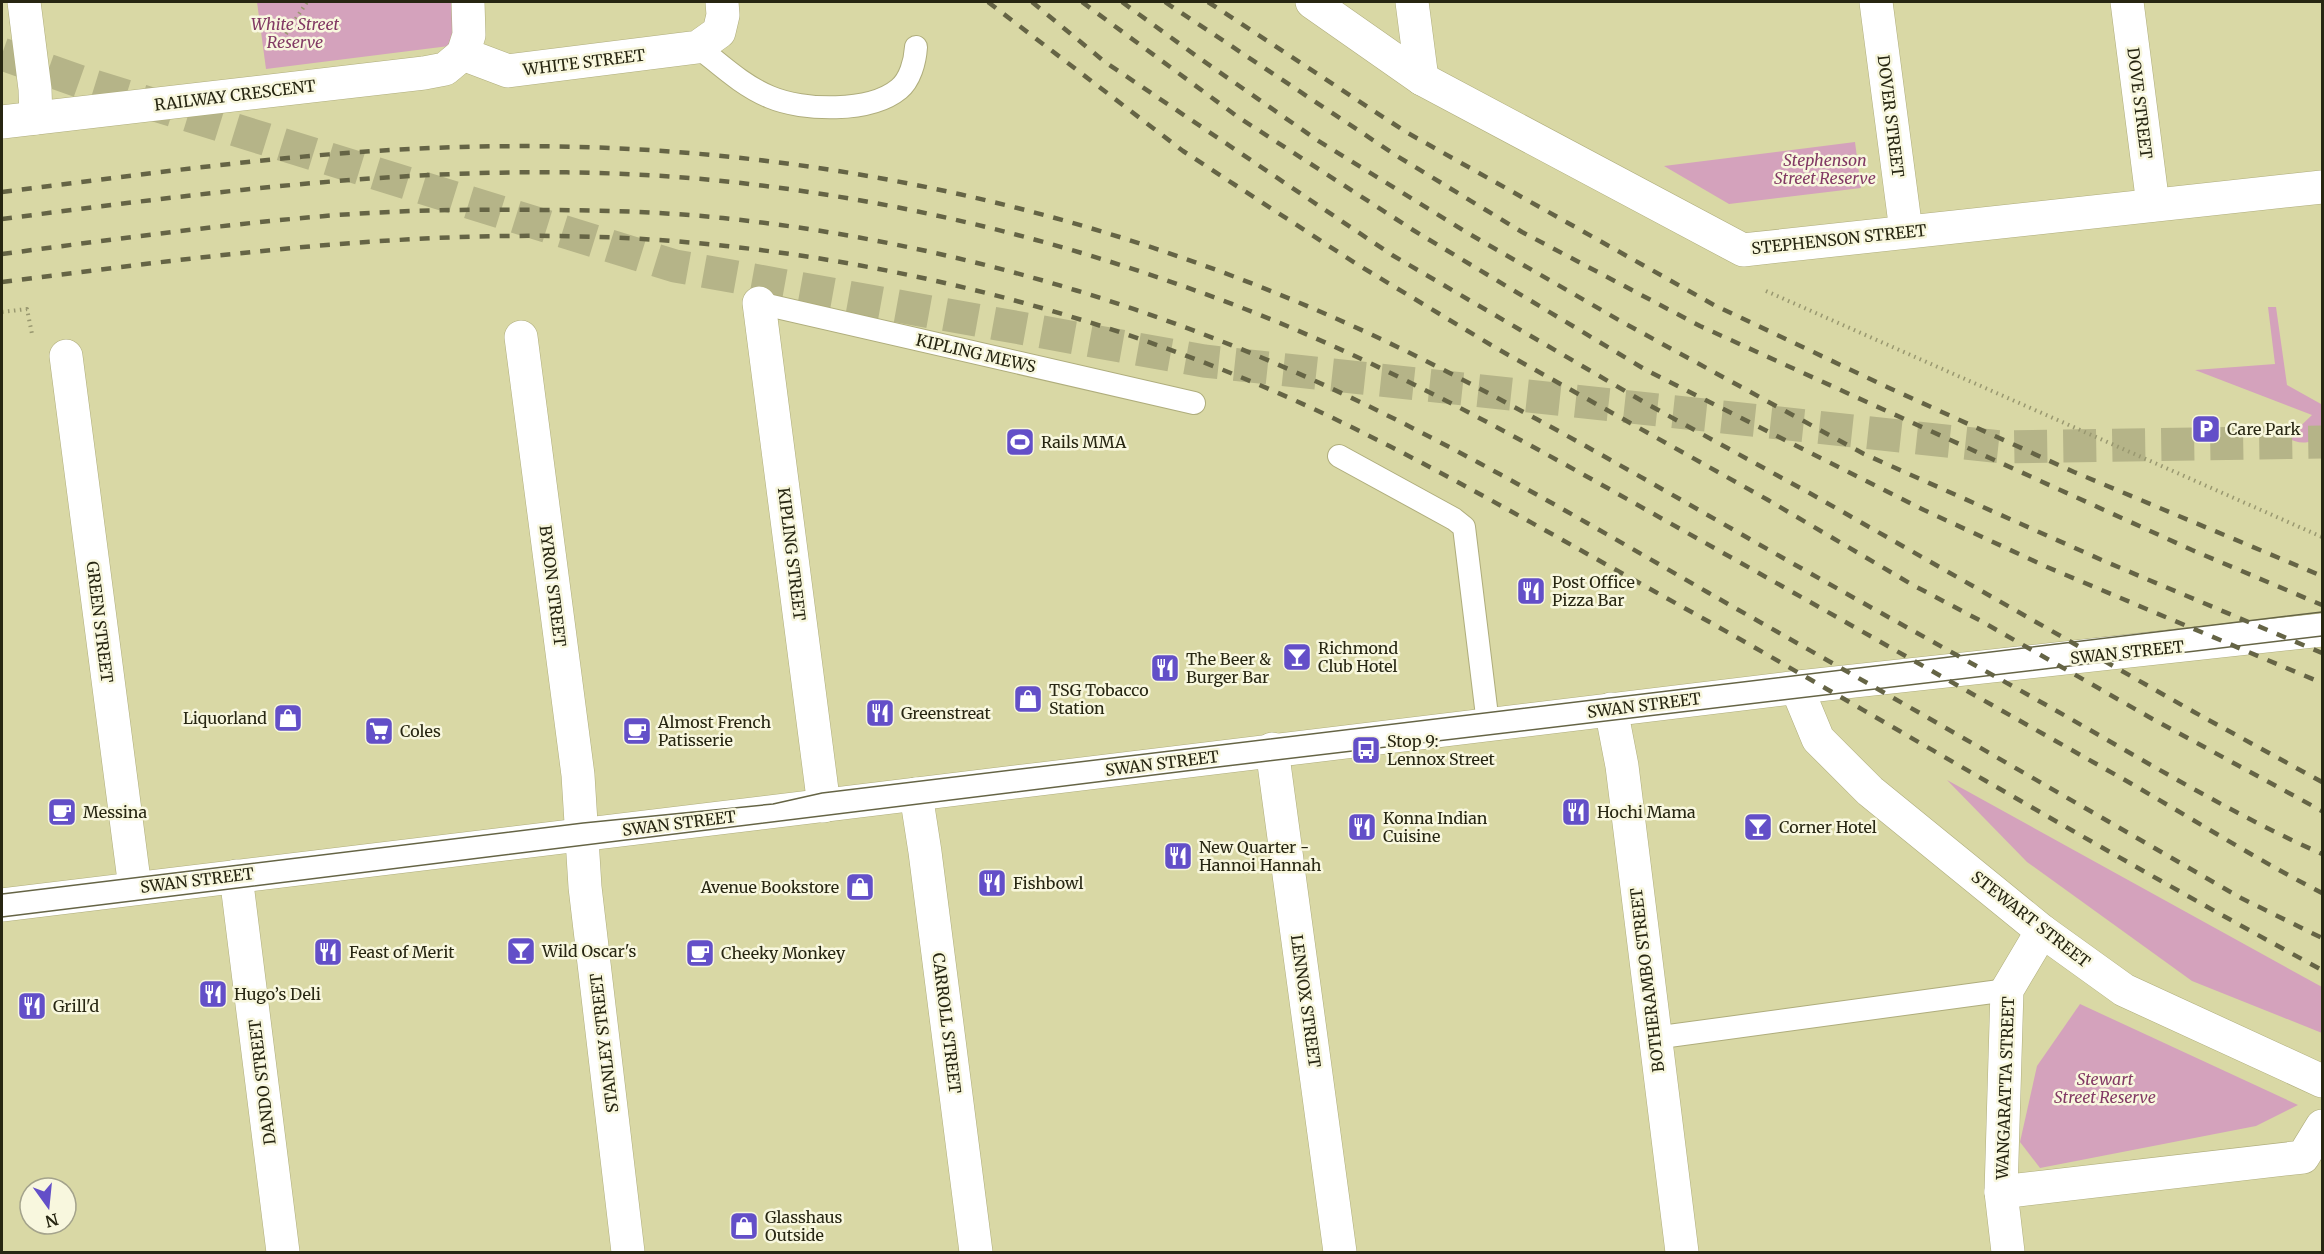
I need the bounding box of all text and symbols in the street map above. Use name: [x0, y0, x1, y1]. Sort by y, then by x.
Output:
park label: White Street Reserve: [251, 14, 340, 52]
street label: WHITE STREET: [521, 45, 646, 80]
street label: DOVE STREET: [2123, 46, 2157, 160]
street label: DOVER STREET: [1874, 54, 1908, 178]
street label: RAILWAY CRESCENT: [153, 75, 317, 115]
park label: Stephenson Street Reserve: [1774, 150, 1876, 188]
street label: STEPHENSON STREET: [1750, 220, 1928, 258]
street label: KIPLING MEWS: [914, 329, 1038, 377]
parking icon: Care Park: [2190, 413, 2222, 445]
place label: Care Park: [2227, 419, 2302, 439]
sports icon: Rails MMA: [1004, 426, 1036, 458]
place label: Rails MMA: [1041, 432, 1127, 452]
street label: KIPLING STREET: [774, 486, 810, 622]
street label: BYRON STREET: [536, 524, 570, 648]
street label: GREEN STREET: [83, 560, 117, 684]
place label: Post Office Pizza Bar: [1552, 572, 1635, 610]
restaurant icon: Post Office Pizza Bar: [1515, 575, 1547, 607]
street label: SWAN STREET: [2069, 636, 2185, 668]
place label: Richmond Club Hotel: [1318, 638, 1398, 676]
bar icon: Richmond Club Hotel: [1281, 641, 1313, 673]
place label: The Beer & Burger Bar: [1186, 649, 1271, 687]
restaurant icon: The Beer & Burger Bar: [1149, 652, 1181, 684]
place label: TSG Tobacco Station: [1049, 680, 1149, 718]
shop icon: TSG Tobacco Station: [1012, 683, 1044, 715]
street label: SWAN STREET: [1586, 688, 1702, 722]
restaurant icon: Greenstreat: [864, 697, 896, 729]
shop icon: Liquorland: [272, 702, 304, 734]
place label: Greenstreat: [901, 703, 992, 723]
place label: Liquorland: [183, 708, 267, 728]
place label: Almost French Patisserie: [657, 712, 771, 750]
supermarket icon: Coles: [363, 715, 395, 747]
cafe icon: Almost French Patisserie: [621, 715, 653, 747]
place label: Coles: [400, 721, 441, 741]
place label: Stop 9: Lennox Street: [1387, 731, 1496, 769]
bus stop icon: Stop 9: Lennox Street: [1350, 734, 1382, 766]
street label: SWAN STREET: [1104, 746, 1220, 780]
cafe icon: Messina: [46, 796, 78, 828]
restaurant icon: Hochi Mama: [1560, 796, 1592, 828]
place label: Messina: [83, 802, 147, 822]
place label: Hochi Mama: [1597, 802, 1696, 822]
street label: SWAN STREET: [621, 806, 737, 840]
place label: Konna Indian Cuisine: [1383, 808, 1488, 846]
restaurant icon: Konna Indian Cuisine: [1346, 811, 1378, 843]
bar icon: Corner Hotel: [1742, 811, 1774, 843]
place label: Corner Hotel: [1779, 817, 1877, 837]
place label: New Quarter - Hannoi Hannah: [1199, 837, 1322, 875]
restaurant icon: New Quarter - Hannoi Hannah: [1162, 840, 1194, 872]
street label: SWAN STREET: [139, 863, 255, 897]
street label: STEWART STREET: [1968, 866, 2094, 972]
restaurant icon: Fishbowl: [976, 867, 1008, 899]
shop icon: Avenue Bookstore: [844, 871, 876, 903]
place label: Fishbowl: [1013, 873, 1083, 893]
place label: Avenue Bookstore: [700, 877, 839, 897]
street label: BOTHERAMBO STREET: [1626, 887, 1668, 1073]
street label: LENNOX STREET: [1287, 933, 1325, 1069]
bar icon: Wild Oscar's: [505, 935, 537, 967]
restaurant icon: Feast of Merit: [312, 936, 344, 968]
cafe icon: Cheeky Monkey: [684, 937, 716, 969]
place label: Wild Oscar's: [541, 941, 636, 961]
place label: Feast of Merit: [349, 942, 455, 962]
place label: Cheeky Monkey: [721, 943, 846, 963]
street label: CARROLL STREET: [928, 952, 966, 1094]
street label: STANLEY STREET: [586, 972, 622, 1114]
restaurant icon: Hugo’s Deli: [197, 978, 229, 1010]
place label: Hugo’s Deli: [234, 984, 321, 1004]
restaurant icon: Grill'd: [16, 990, 48, 1022]
place label: Grill'd: [53, 996, 99, 1016]
street label: WANGARATTA STREET: [1992, 996, 2018, 1181]
street label: DANDO STREET: [244, 1018, 280, 1146]
park label: Stewart Street Reserve: [2054, 1069, 2156, 1107]
north arrow: [18, 1176, 78, 1236]
place label: Glasshaus Outside: [765, 1207, 843, 1245]
text: N: [43, 1209, 61, 1232]
shop icon: Glasshaus Outside: [728, 1210, 760, 1242]

